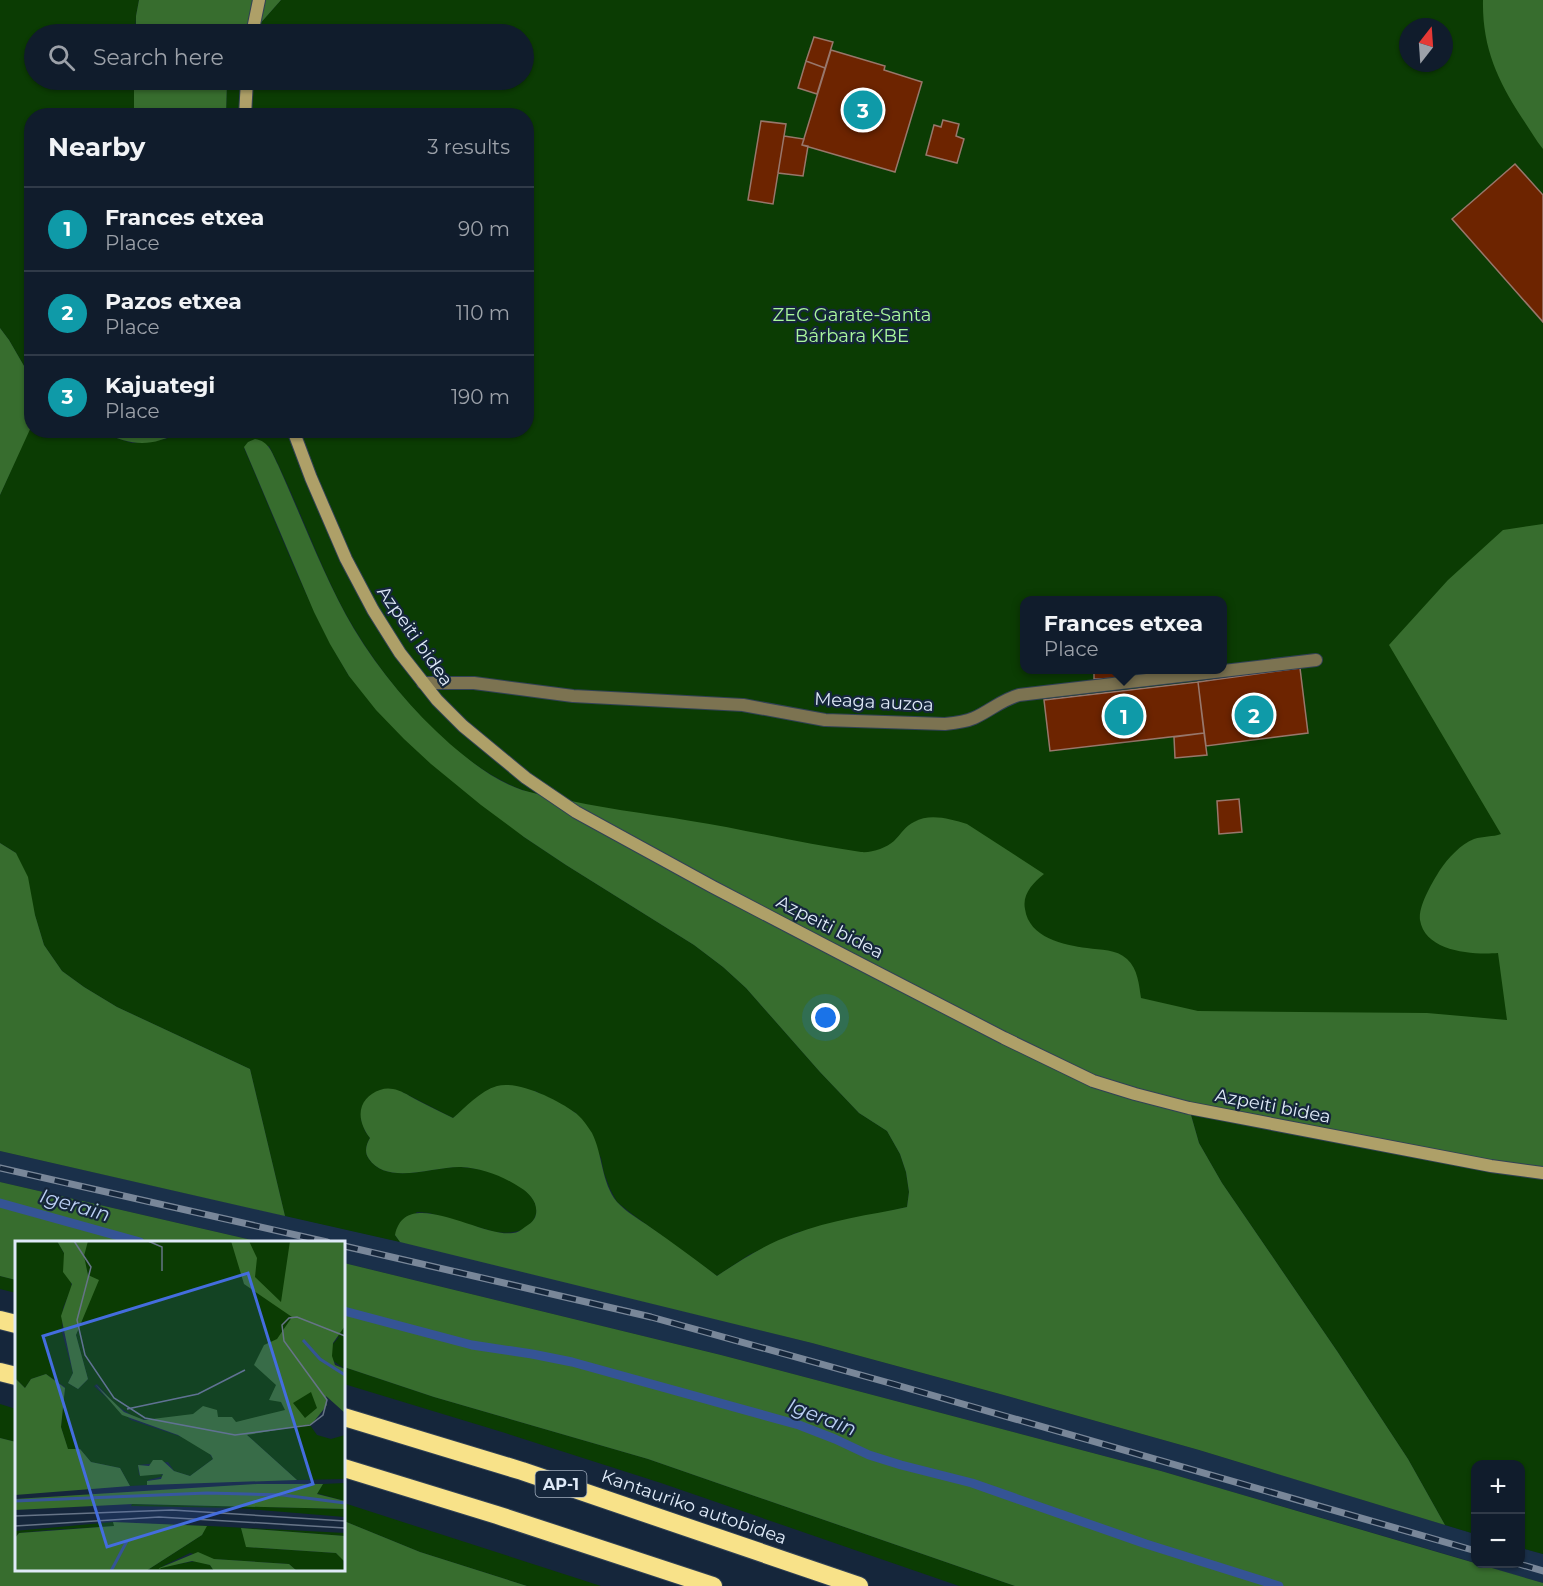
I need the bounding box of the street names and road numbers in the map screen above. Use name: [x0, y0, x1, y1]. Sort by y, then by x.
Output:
street label: Azpeiti bidea: [372, 582, 458, 690]
street label: Meaga auzoa: [814, 688, 934, 716]
street label: Azpeiti bidea: [773, 891, 887, 963]
street label: Azpeiti bidea: [1213, 1084, 1333, 1128]
street label: Kantauriko autobidea: [598, 1465, 790, 1549]
road number: AP-1: [536, 1471, 586, 1497]

